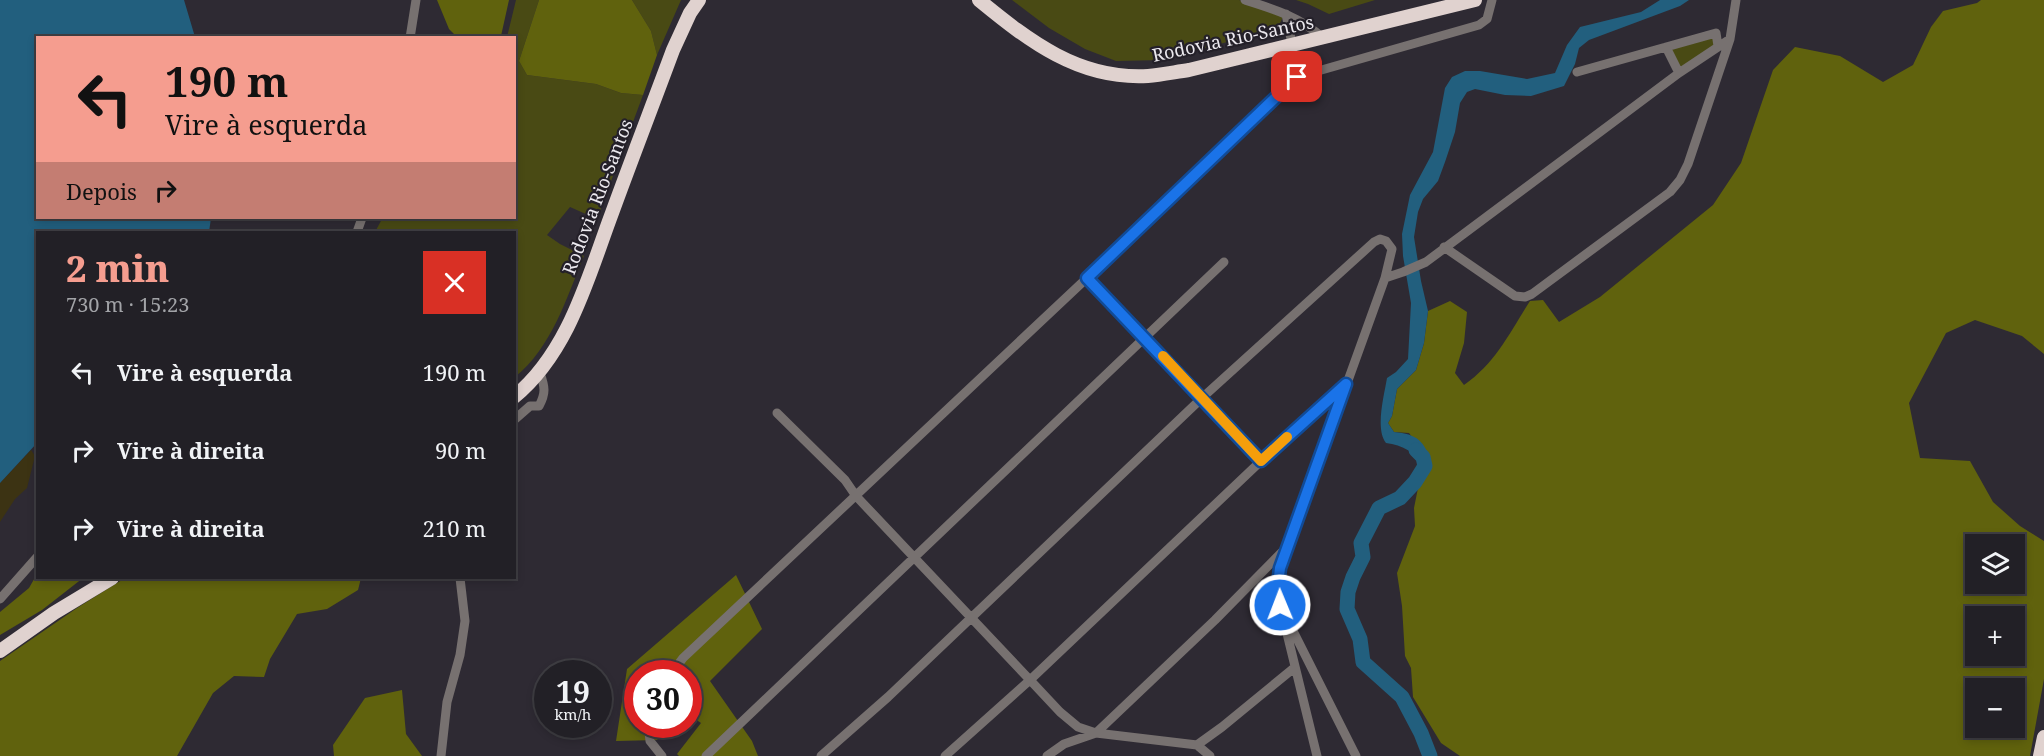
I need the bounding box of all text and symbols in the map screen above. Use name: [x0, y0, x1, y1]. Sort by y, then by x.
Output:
street label: Rodovia Rio-Santos: [1150, 9, 1316, 67]
pin: [1271, 51, 1322, 102]
text: 190 m: [165, 52, 289, 109]
icon: left: [66, 60, 144, 138]
icon: arrive: [1280, 60, 1313, 93]
text: Vire à esquerda: [165, 106, 368, 143]
street label: Rodovia Rio-Santos: [556, 116, 638, 278]
icon: right: [149, 174, 182, 207]
text: Depois: [66, 176, 137, 206]
text: 2 min: [66, 244, 169, 293]
button: close: [423, 251, 486, 314]
text: 730 m · 15:23: [66, 291, 189, 318]
icon: left: [66, 356, 99, 389]
text: Vire à esquerda: [117, 357, 293, 387]
text: 190 m: [423, 357, 486, 387]
icon: right: [66, 434, 99, 467]
text: Vire à direita: [117, 435, 265, 465]
text: 90 m: [435, 435, 486, 465]
icon: right: [66, 512, 99, 545]
text: Vire à direita: [117, 513, 265, 543]
text: 210 m: [423, 513, 486, 543]
map controls: [1965, 534, 2025, 738]
button: layers: [1965, 534, 2025, 594]
position arrow: [1248, 573, 1312, 637]
button: +: [1965, 606, 2025, 666]
speed limit sign: 30: [624, 660, 702, 738]
text: 19: [556, 671, 590, 712]
button: −: [1965, 678, 2025, 738]
text: km/h: [555, 704, 591, 724]

